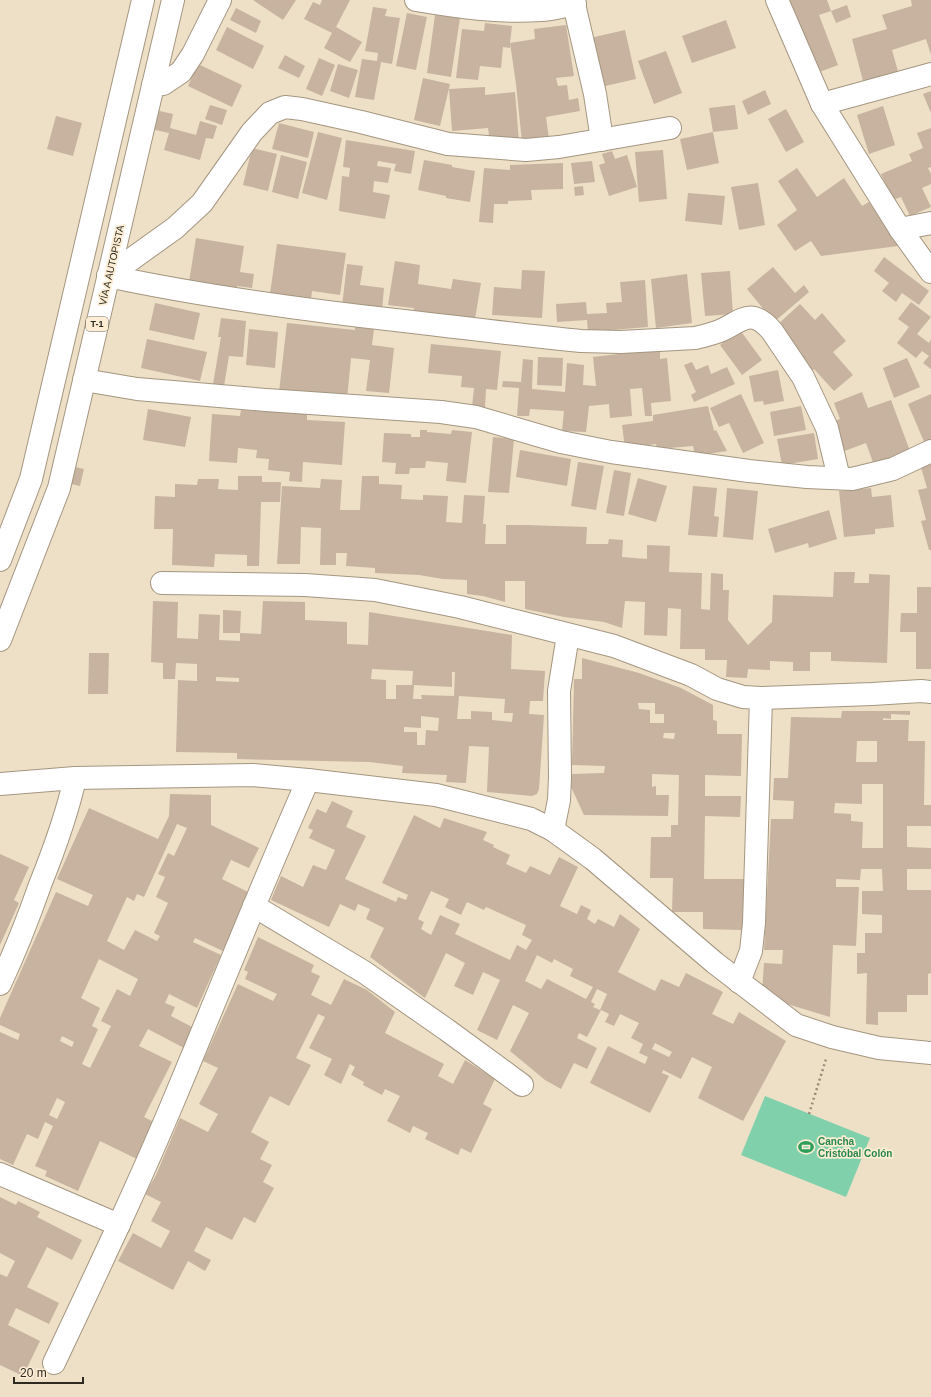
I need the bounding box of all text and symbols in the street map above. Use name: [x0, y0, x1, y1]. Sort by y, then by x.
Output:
street label: VÍA A AUTOPISTA: [96, 223, 126, 306]
road number: T-1: [86, 317, 108, 331]
place label: Cancha Cristóbal Colón: [818, 1136, 892, 1159]
sports icon: Cancha Cristóbal Colón: [797, 1138, 815, 1156]
scale bar: [14, 1359, 83, 1385]
text: 20 m: [20, 1366, 47, 1380]

